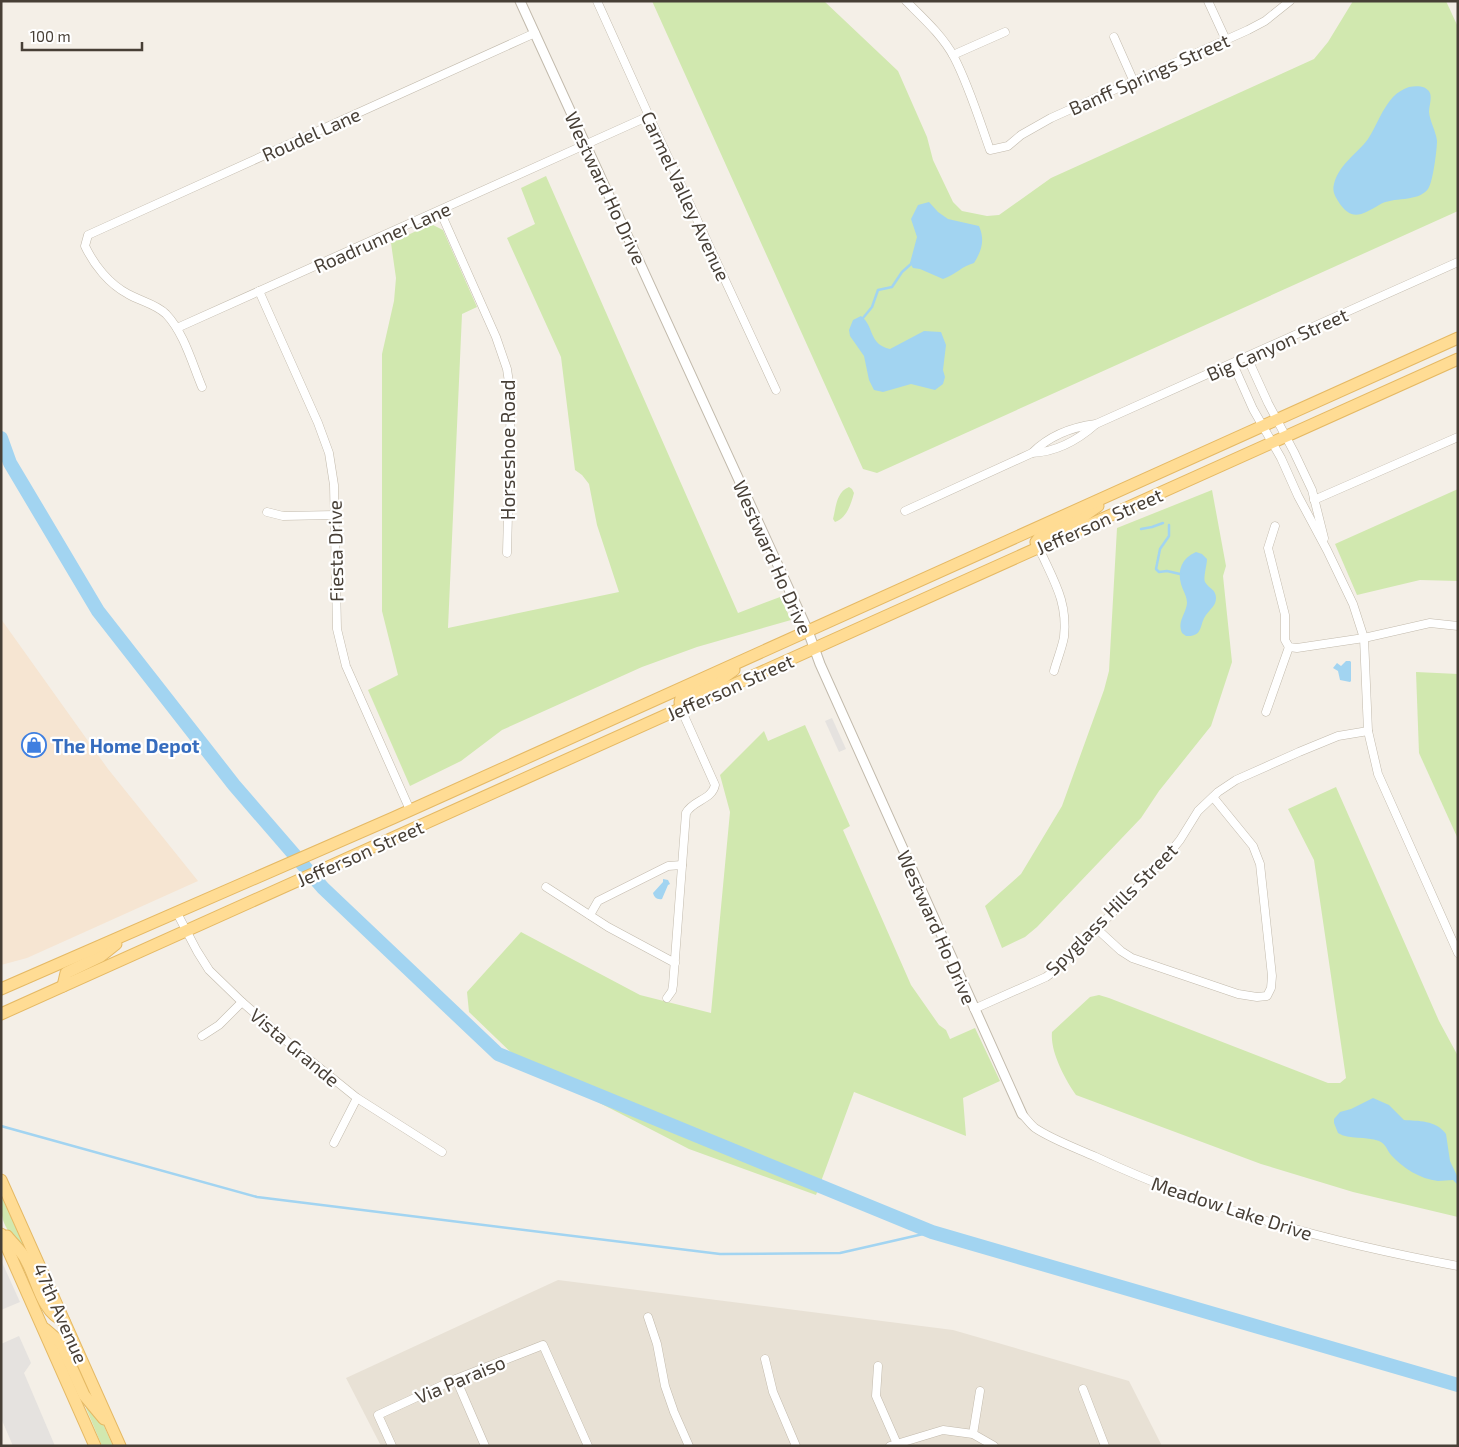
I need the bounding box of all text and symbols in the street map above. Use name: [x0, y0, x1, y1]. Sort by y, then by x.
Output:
scale bar: [22, 20, 142, 52]
text: 100 m: [30, 27, 71, 45]
street label: Banff Springs Street: [1065, 28, 1233, 120]
street label: Roudel Lane: [258, 102, 364, 166]
street label: Carmel Valley Avenue: [637, 107, 735, 285]
street label: Westward Ho Drive: [560, 108, 652, 268]
street label: Roadrunner Lane: [310, 197, 454, 277]
street label: Big Canyon Street: [1203, 302, 1351, 386]
street label: Horseshoe Road: [496, 380, 519, 520]
street label: Westward Ho Drive: [729, 476, 817, 638]
street label: Jefferson Street: [1032, 483, 1166, 559]
street label: Fiesta Drive: [323, 500, 347, 602]
street label: Jefferson Street: [663, 649, 797, 725]
shop icon: The Home Depot: [21, 732, 47, 758]
place label: The Home Depot: [52, 734, 200, 757]
street label: Jefferson Street: [293, 815, 427, 891]
street label: Spyglass Hills Street: [1040, 838, 1182, 980]
street label: Westward Ho Drive: [893, 846, 981, 1008]
street label: Vista Grande: [245, 1003, 345, 1091]
street label: Meadow Lake Drive: [1149, 1171, 1315, 1245]
street label: 47th Avenue: [29, 1259, 93, 1367]
street label: Via Paraiso: [411, 1350, 509, 1408]

